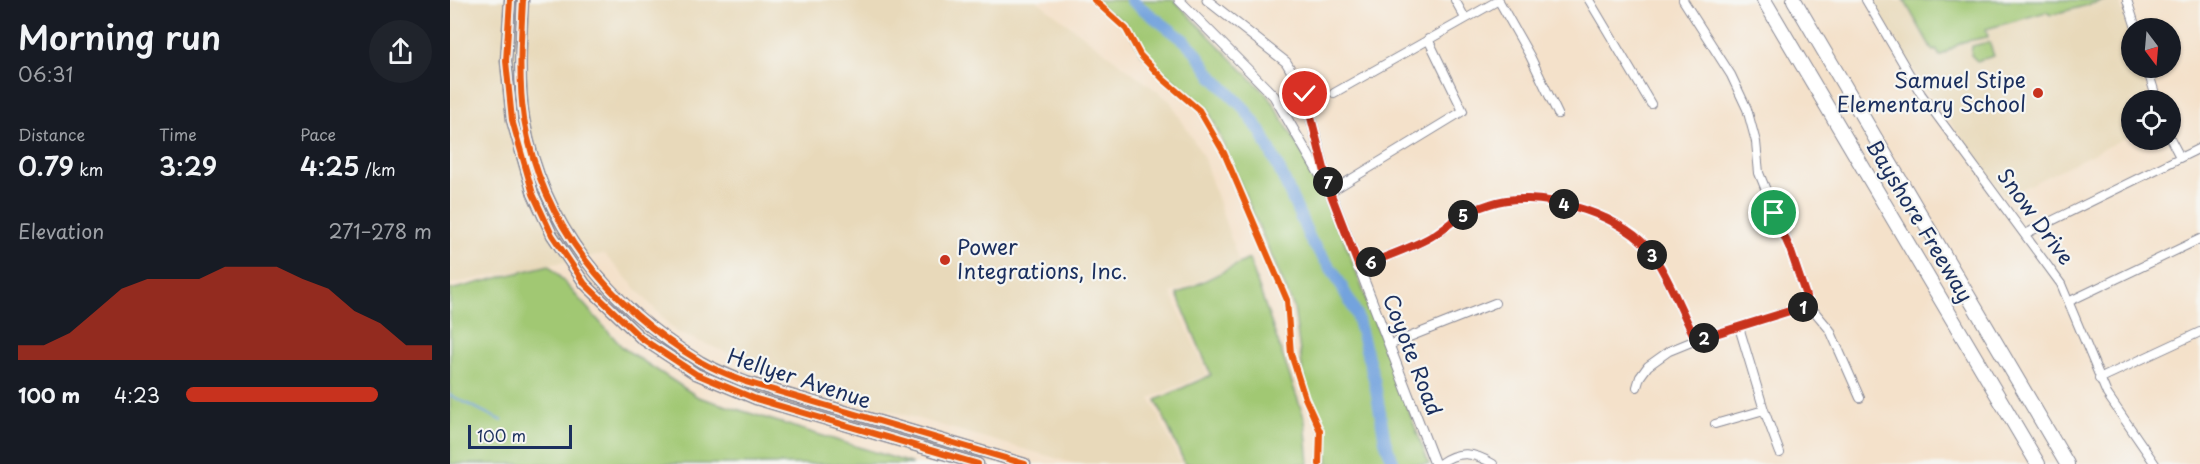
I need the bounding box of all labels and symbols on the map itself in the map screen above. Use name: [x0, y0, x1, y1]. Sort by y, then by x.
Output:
north arrow: [2121, 18, 2181, 78]
place label: Samuel Stipe Elementary School: [1837, 63, 2026, 119]
pin: [1279, 68, 1330, 119]
marker: Samuel Stipe Elementary School: [2031, 86, 2045, 100]
street label: Bayshore Freeway: [1859, 132, 1982, 308]
street label: Snow Drive: [1990, 161, 2083, 271]
pin: 7: [1313, 167, 1343, 197]
pin: [1748, 187, 1799, 238]
pin: 4: [1549, 189, 1579, 219]
pin: 5: [1448, 200, 1478, 230]
place label: Power Integrations, Inc.: [957, 230, 1127, 286]
pin: 3: [1637, 240, 1667, 270]
pin: 6: [1356, 247, 1386, 277]
marker: Power Integrations, Inc.: [938, 253, 952, 267]
street label: Coyote Road: [1376, 289, 1452, 420]
pin: 1: [1788, 292, 1818, 322]
pin: 2: [1689, 323, 1719, 353]
street label: Hellyer Avenue: [724, 339, 876, 415]
scale bar: [468, 422, 572, 450]

